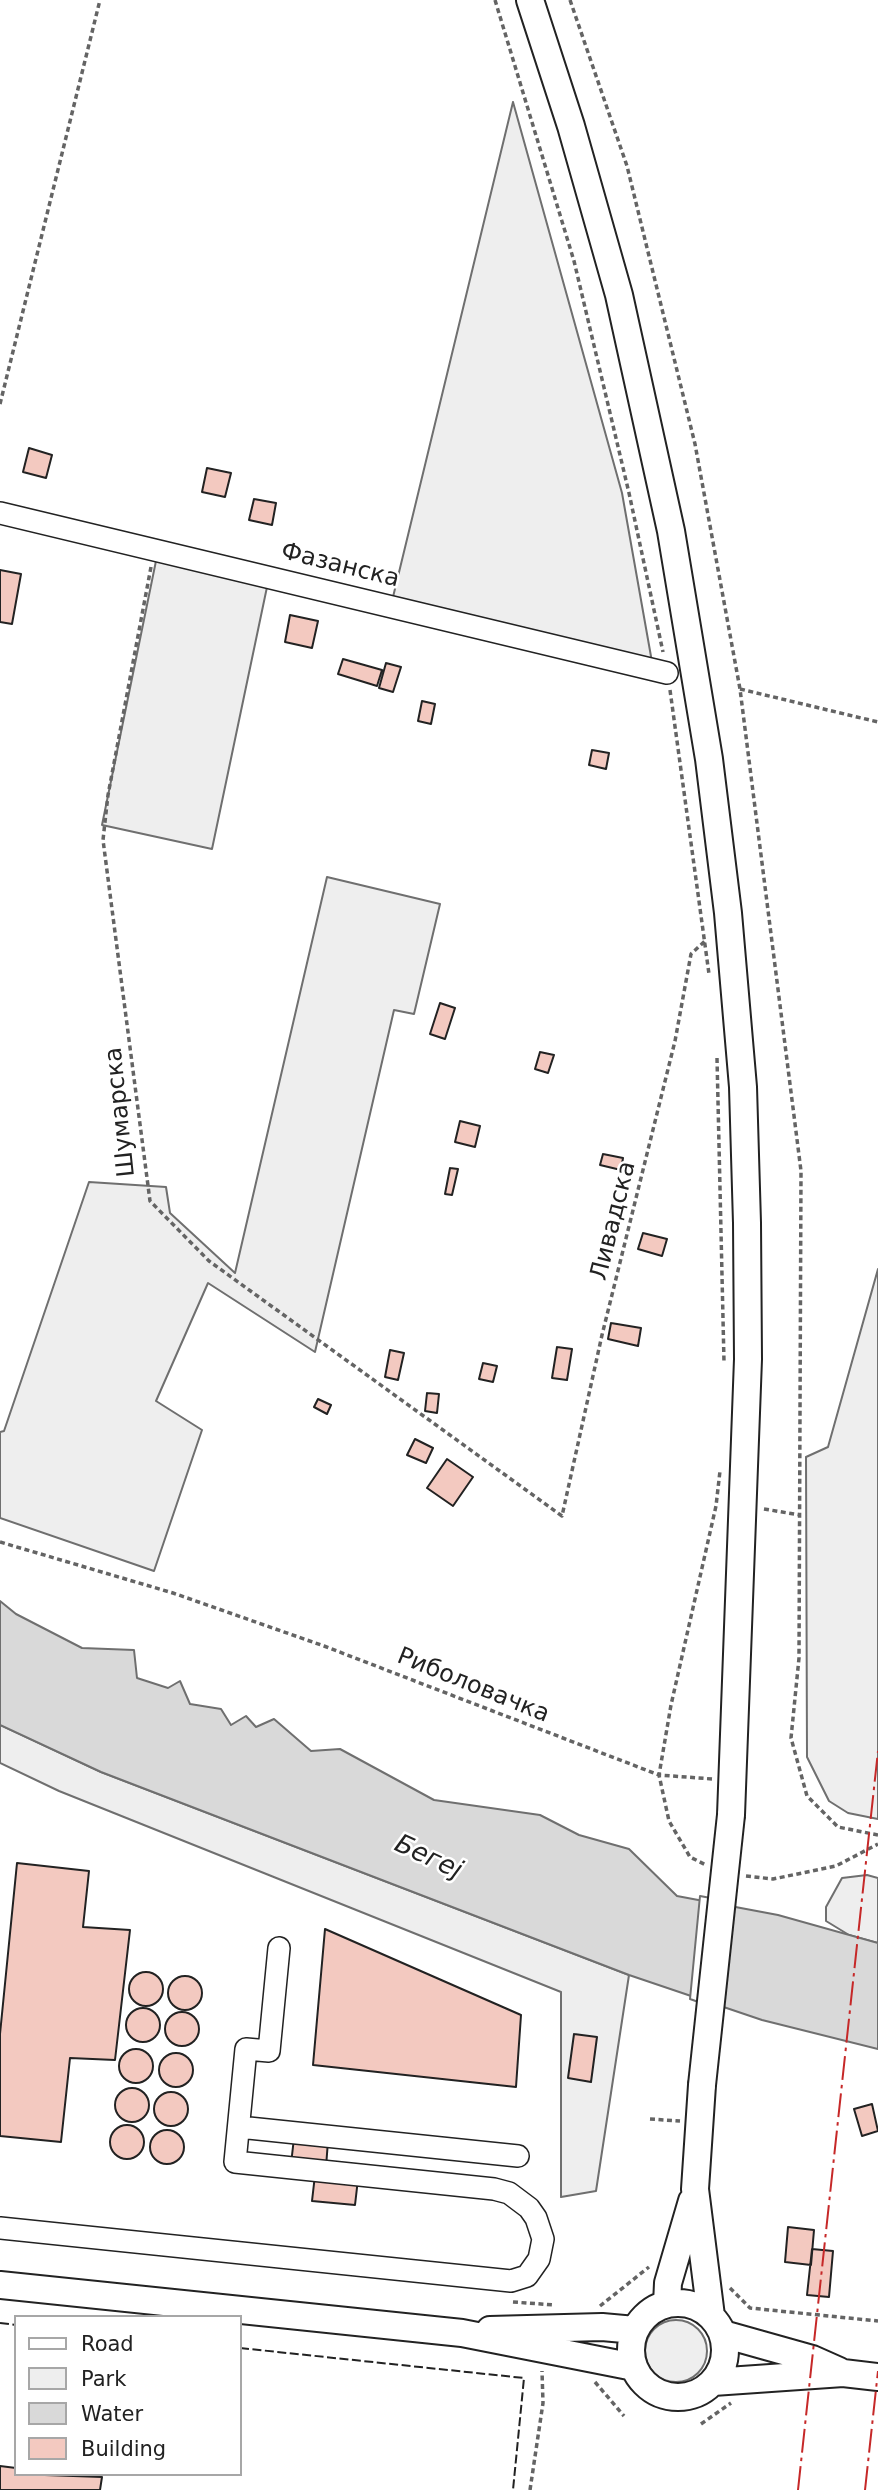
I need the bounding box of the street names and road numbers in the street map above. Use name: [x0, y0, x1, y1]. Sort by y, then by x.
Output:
street label: Фазанска: [278, 537, 402, 595]
street label: Шумарска: [100, 1046, 142, 1178]
street label: Ливадска: [585, 1159, 643, 1283]
street label: Риболовачка: [393, 1642, 553, 1730]

